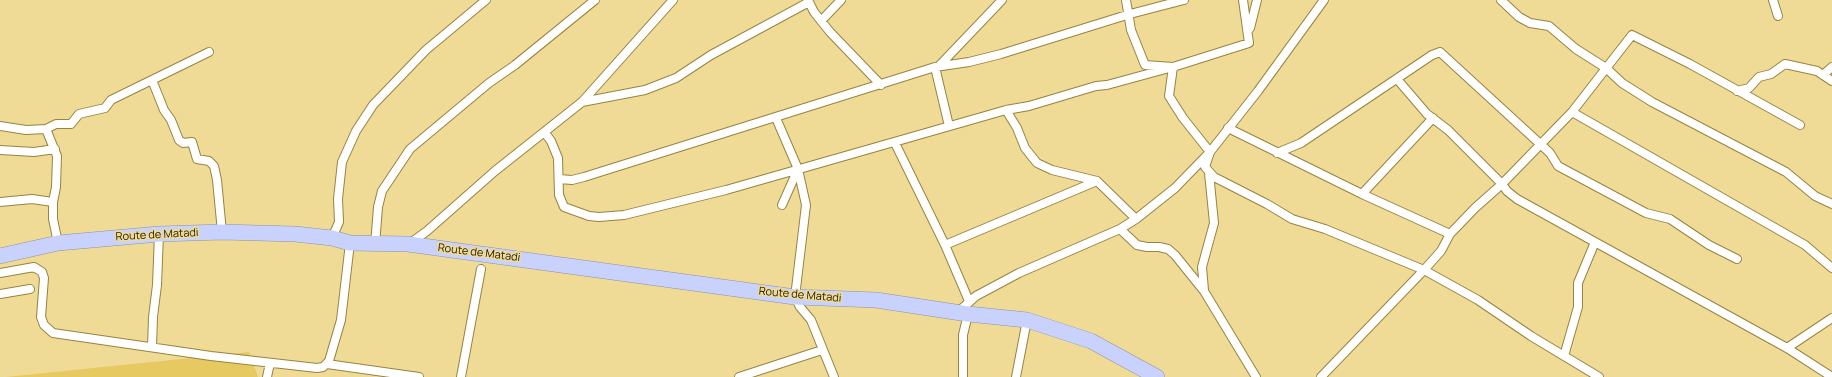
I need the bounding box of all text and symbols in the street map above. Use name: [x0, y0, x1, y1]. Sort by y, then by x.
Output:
street label: Route de Matadi: [115, 226, 199, 244]
street label: Route de Matadi: [437, 241, 521, 265]
street label: Route de Matadi: [758, 285, 842, 305]

